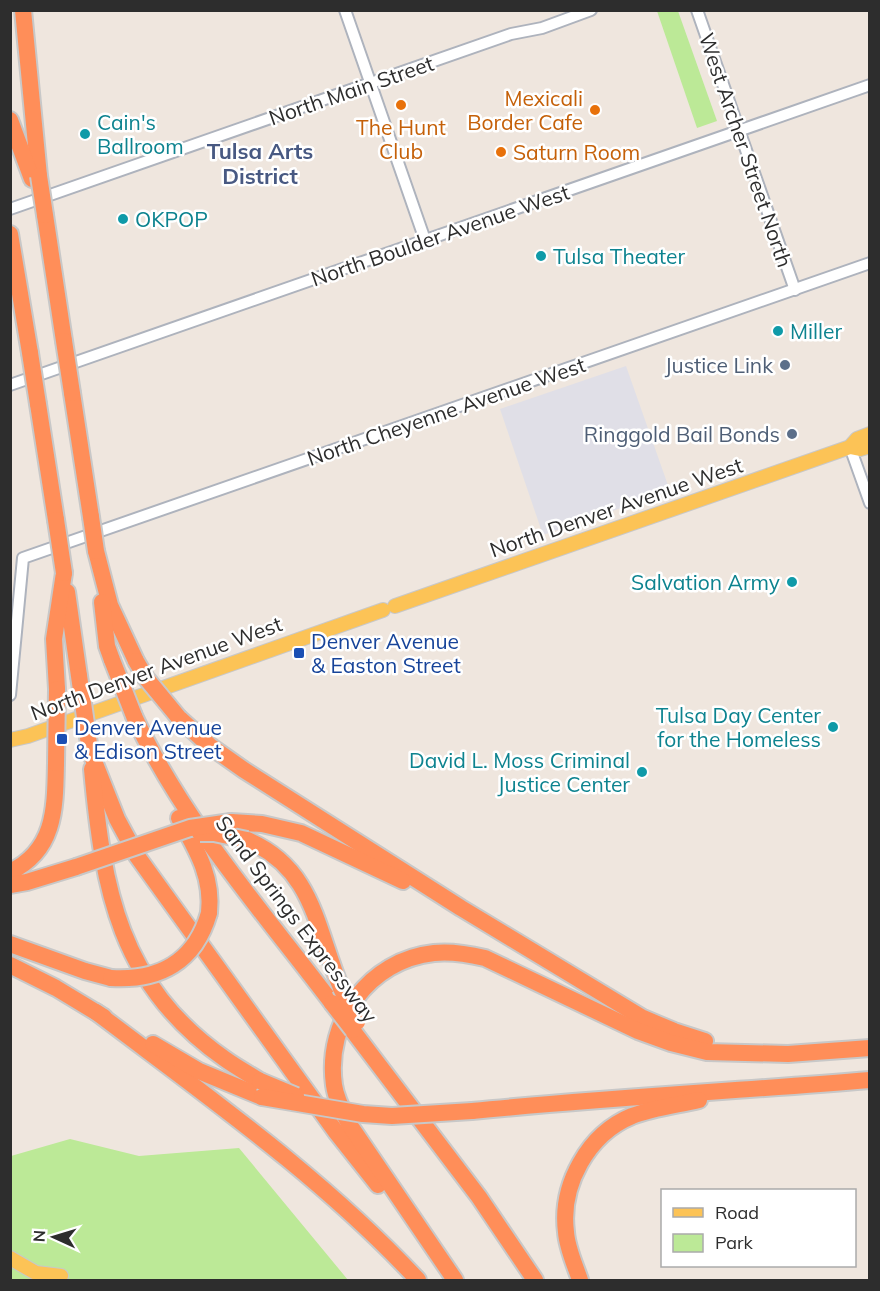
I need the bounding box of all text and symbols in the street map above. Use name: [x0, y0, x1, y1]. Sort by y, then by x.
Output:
street label: West Archer Street North: [694, 30, 798, 270]
street label: North Main Street: [265, 50, 437, 130]
place label: Mexicali Border Cafe: [467, 85, 583, 135]
marker: The Hunt Club: [394, 98, 408, 112]
marker: Mexicali Border Cafe: [588, 103, 602, 117]
place label: Cain's Ballroom: [97, 109, 184, 159]
place label: The Hunt Club: [356, 114, 446, 164]
marker: Cain's Ballroom: [78, 127, 92, 141]
district label: Tulsa Arts District: [207, 137, 313, 190]
place label: Saturn Room: [513, 139, 640, 165]
marker: Saturn Room: [494, 145, 508, 159]
street label: North Boulder Avenue West: [307, 179, 573, 291]
place label: OKPOP: [135, 206, 208, 232]
marker: OKPOP: [116, 212, 130, 226]
place label: Tulsa Theater: [553, 243, 685, 269]
marker: Tulsa Theater: [534, 249, 548, 263]
place label: Miller: [790, 318, 842, 344]
marker: Miller: [771, 324, 785, 338]
street label: North Cheyenne Avenue West: [303, 351, 589, 471]
place label: Justice Link: [665, 352, 773, 378]
marker: Justice Link: [778, 358, 792, 372]
place label: Ringgold Bail Bonds: [584, 421, 780, 447]
marker: Ringgold Bail Bonds: [785, 427, 799, 441]
street label: North Denver Avenue West: [486, 451, 746, 563]
place label: Salvation Army: [631, 569, 780, 595]
marker: Salvation Army: [785, 575, 799, 589]
street label: North Denver Avenue West: [27, 610, 285, 726]
place label: Denver Avenue & Easton Street: [311, 628, 461, 678]
marker: Denver Avenue & Easton Street: [292, 646, 306, 660]
place label: Tulsa Day Center for the Homeless: [656, 702, 821, 752]
place label: Denver Avenue & Edison Street: [74, 714, 222, 764]
marker: Tulsa Day Center for the Homeless: [826, 720, 840, 734]
marker: Denver Avenue & Edison Street: [55, 732, 69, 746]
place label: David L. Moss Criminal Justice Center: [409, 747, 630, 797]
marker: David L. Moss Criminal Justice Center: [635, 765, 649, 779]
street label: Sand Springs Expressway: [211, 810, 383, 1028]
legend: [661, 1189, 856, 1267]
text: Road: [715, 1201, 759, 1224]
north arrow: [24, 1207, 84, 1267]
text: N: [29, 1229, 49, 1243]
text: Park: [715, 1231, 754, 1254]

